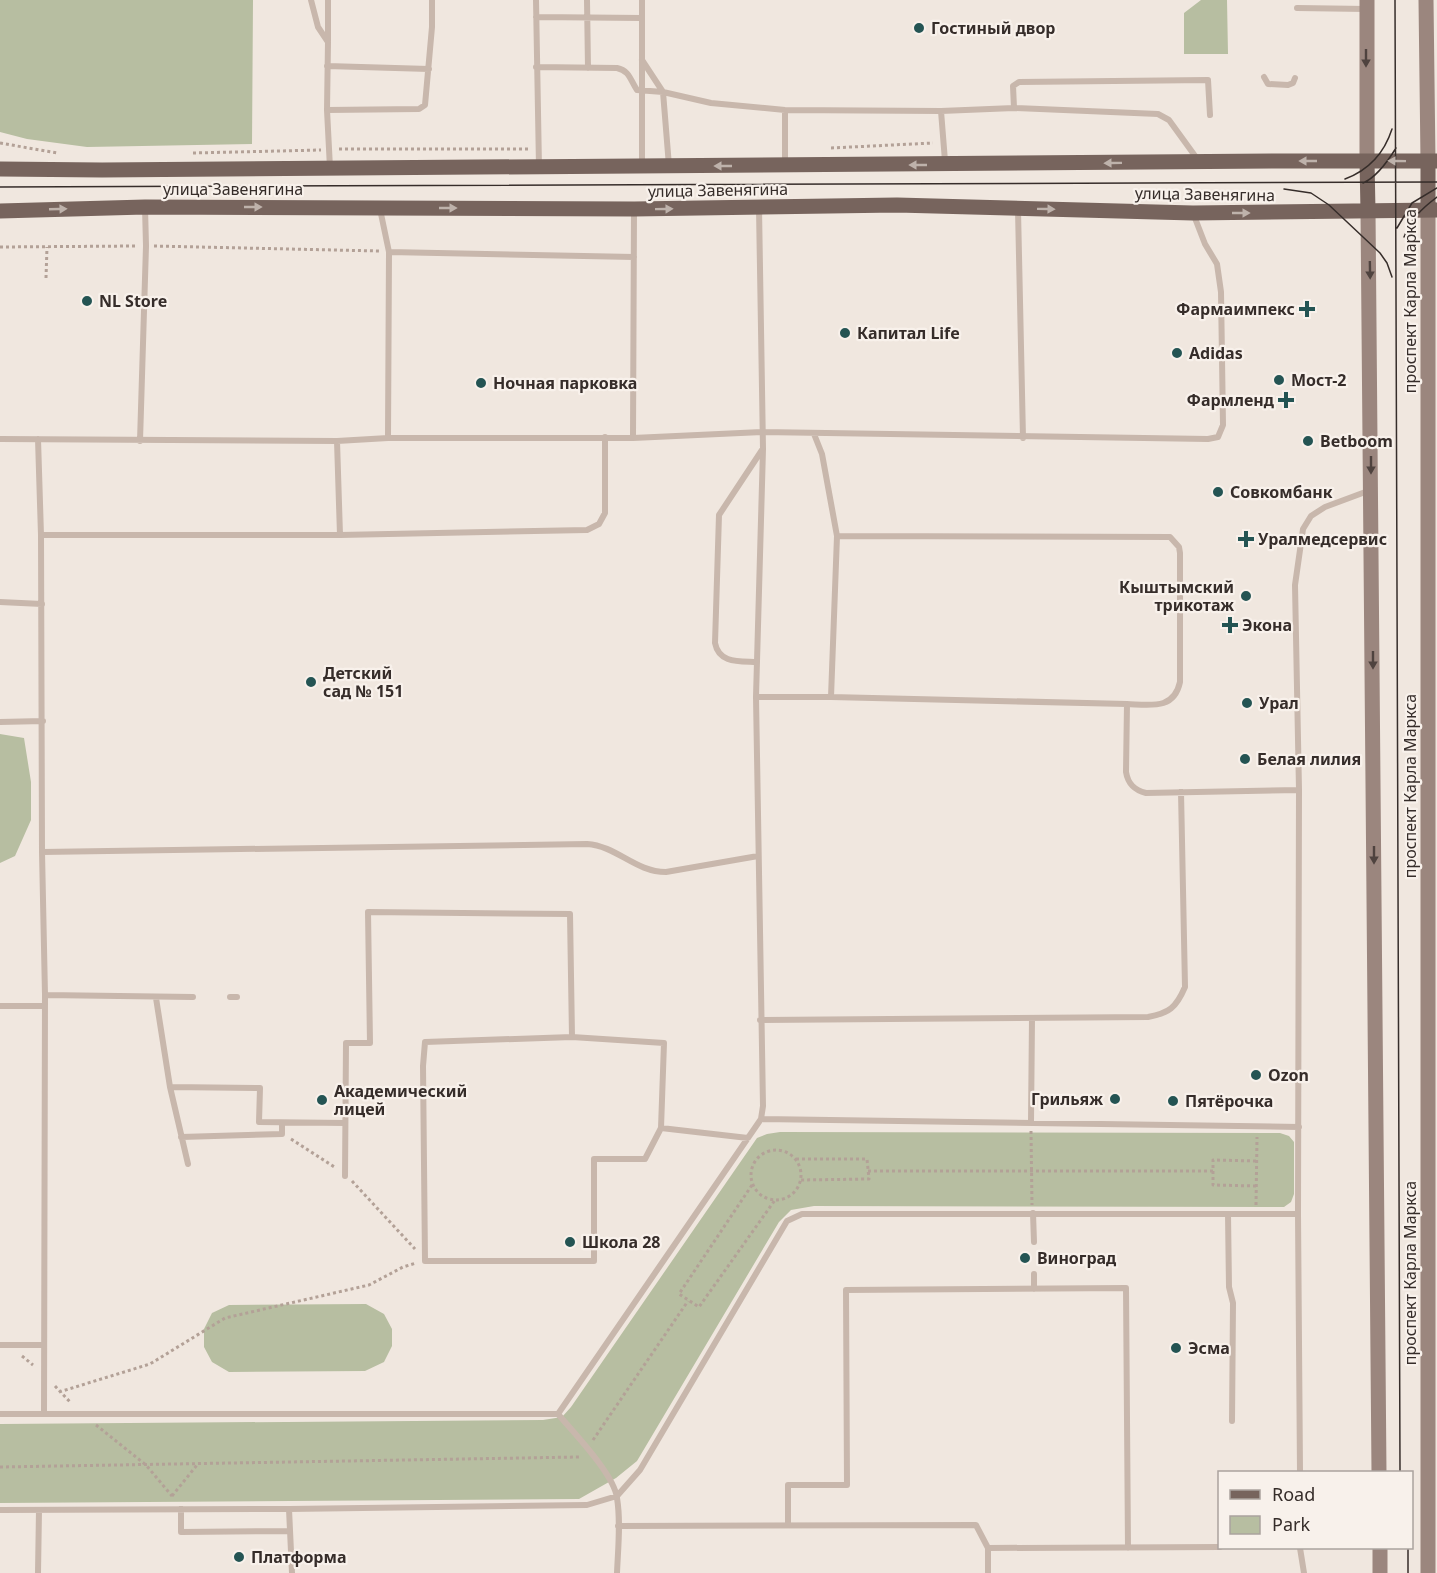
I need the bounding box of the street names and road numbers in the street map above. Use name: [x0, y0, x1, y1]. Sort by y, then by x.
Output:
street label: улица Завенягина: [163, 178, 303, 200]
street label: улица Завенягина: [648, 178, 788, 202]
street label: улица Завенягина: [1135, 182, 1275, 206]
street label: проспект Карла Маркса: [1399, 209, 1421, 393]
street label: проспект Карла Маркса: [1399, 694, 1421, 878]
street label: проспект Карла Маркса: [1399, 1181, 1421, 1365]

